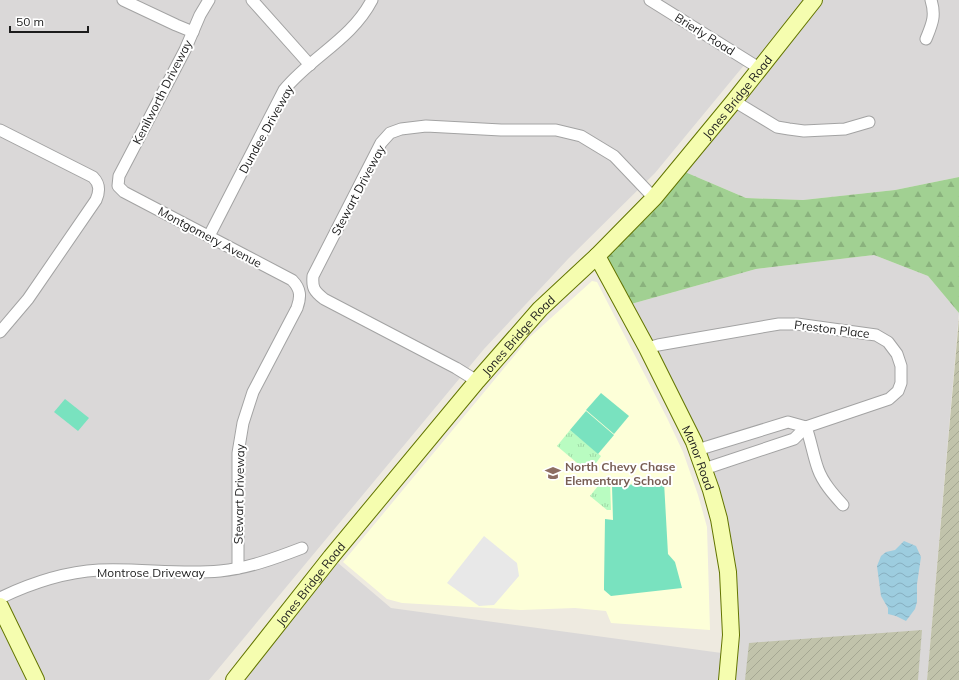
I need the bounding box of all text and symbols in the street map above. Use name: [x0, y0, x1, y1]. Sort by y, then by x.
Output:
scale bar: [10, 8, 88, 34]
street label: Brierly Road: [672, 10, 738, 58]
text: 50 m: [16, 14, 44, 29]
street label: Kenilworth Driveway: [129, 36, 195, 147]
street label: Jones Bridge Road: [699, 52, 775, 141]
street label: Dundee Driveway: [235, 82, 297, 176]
street label: Stewart Driveway: [328, 142, 388, 238]
street label: Montgomery Avenue: [155, 203, 265, 271]
street label: Jones Bridge Road: [478, 292, 558, 378]
street label: Preston Place: [793, 317, 871, 341]
street label: Manor Road: [679, 423, 718, 492]
street label: Stewart Driveway: [231, 443, 247, 544]
place label: North Chevy Chase Elementary School: [565, 459, 676, 488]
school or university icon: North Chevy Chase Elementary School: [544, 464, 562, 482]
street label: Jones Bridge Road: [273, 539, 348, 628]
street label: Montrose Driveway: [97, 565, 206, 580]

